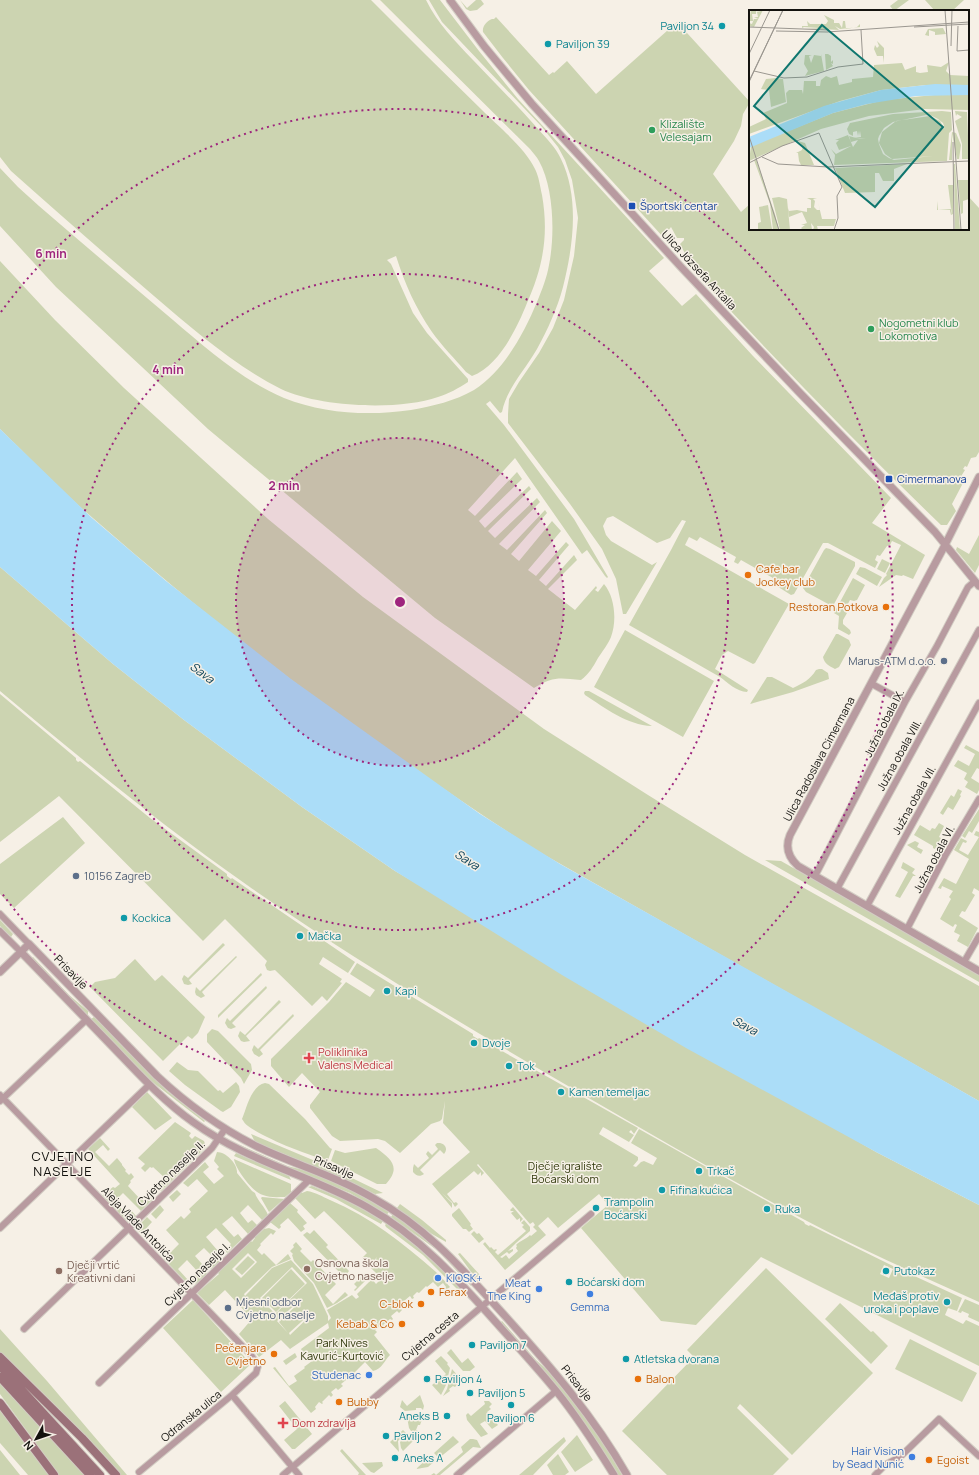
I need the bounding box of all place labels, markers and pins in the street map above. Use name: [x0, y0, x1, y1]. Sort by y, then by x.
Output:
place label: Paviljon 34: [660, 18, 714, 33]
marker: Paviljon 34: [717, 21, 727, 31]
place label: Paviljon 39: [556, 36, 610, 51]
marker: Paviljon 39: [543, 39, 553, 49]
place label: Klizalište Velesajam: [660, 116, 712, 144]
marker: Klizalište Velesajam: [647, 125, 657, 135]
place label: Športski centar: [640, 198, 717, 213]
marker: Športski centar: [627, 201, 637, 211]
place label: Nogometni klub Lokomotiva: [879, 315, 959, 343]
marker: Nogometni klub Lokomotiva: [866, 324, 876, 334]
place label: Cimermanova: [897, 471, 967, 486]
marker: Cimermanova: [884, 474, 894, 484]
place label: Cafe bar Jockey club: [756, 561, 815, 589]
marker: Cafe bar Jockey club: [743, 570, 753, 580]
centre of rings: [393, 595, 407, 609]
place label: Restoran Potkova: [789, 599, 878, 614]
marker: Restoran Potkova: [881, 602, 891, 612]
place label: Marus-ATM d.o.o.: [848, 653, 936, 668]
marker: Marus-ATM d.o.o.: [939, 656, 949, 666]
place label: 10156 Zagreb: [84, 868, 151, 883]
marker: 10156 Zagreb: [71, 871, 81, 881]
place label: Kockica: [132, 910, 171, 925]
marker: Kockica: [119, 913, 129, 923]
place label: Mačka: [308, 928, 341, 943]
marker: Mačka: [295, 931, 305, 941]
place label: Kapi: [395, 983, 417, 998]
marker: Kapi: [382, 986, 392, 996]
place label: Dvoje: [482, 1035, 511, 1050]
marker: Dvoje: [469, 1038, 479, 1048]
place label: Poliklinika Valens Medical: [318, 1044, 393, 1072]
marker: Poliklinika Valens Medical: [303, 1052, 315, 1064]
place label: Tok: [517, 1058, 535, 1073]
marker: Tok: [504, 1061, 514, 1071]
place label: Kamen temeljac: [569, 1084, 650, 1099]
marker: Kamen temeljac: [556, 1087, 566, 1097]
place label: Trkač: [707, 1163, 735, 1178]
marker: Trkač: [694, 1166, 704, 1176]
place label: Fifina kućica: [670, 1182, 732, 1197]
marker: Fifina kućica: [657, 1185, 667, 1195]
place label: Trampolin Boćarski: [604, 1194, 654, 1222]
place label: Ruka: [775, 1201, 800, 1216]
marker: Trampolin Boćarski: [591, 1203, 601, 1213]
marker: Ruka: [762, 1204, 772, 1214]
place label: Osnovna škola Cvjetno naselje: [315, 1255, 394, 1283]
place label: Dječji vrtić Kreativni dani: [67, 1257, 135, 1285]
place label: Putokaz: [894, 1263, 935, 1278]
marker: Osnovna škola Cvjetno naselje: [302, 1264, 312, 1274]
marker: Dječji vrtić Kreativni dani: [54, 1266, 64, 1276]
marker: Putokaz: [881, 1266, 891, 1276]
place label: KIOSK+: [446, 1270, 483, 1285]
marker: KIOSK+: [433, 1273, 443, 1283]
place label: Boćarski dom: [577, 1274, 645, 1289]
place label: Meat The King: [487, 1275, 531, 1303]
marker: Boćarski dom: [564, 1277, 574, 1287]
place label: Ferax: [439, 1284, 467, 1299]
marker: Meat The King: [534, 1284, 544, 1294]
marker: Ferax: [426, 1287, 436, 1297]
place label: Međaš protiv uroka i poplave: [864, 1288, 940, 1316]
marker: Gemma: [585, 1289, 595, 1299]
place label: Mjesni odbor Cvjetno naselje: [236, 1294, 315, 1322]
place label: C-blok: [379, 1296, 414, 1311]
marker: Međaš protiv uroka i poplave: [942, 1297, 952, 1307]
marker: C-blok: [416, 1299, 426, 1309]
place label: Gemma: [571, 1299, 609, 1314]
marker: Mjesni odbor Cvjetno naselje: [223, 1303, 233, 1313]
place label: Kebab & Co: [336, 1316, 394, 1331]
marker: Kebab & Co: [397, 1319, 407, 1329]
place label: Paviljon 7: [480, 1337, 527, 1352]
place label: Pečenjara Cvjetno: [216, 1340, 266, 1368]
marker: Paviljon 7: [467, 1340, 477, 1350]
marker: Pečenjara Cvjetno: [269, 1349, 279, 1359]
place label: Atletska dvorana: [634, 1351, 719, 1366]
marker: Atletska dvorana: [621, 1354, 631, 1364]
place label: Studenac: [312, 1367, 361, 1382]
marker: Studenac: [364, 1370, 374, 1380]
place label: Paviljon 4: [435, 1371, 482, 1386]
place label: Balon: [646, 1371, 674, 1386]
marker: Paviljon 4: [422, 1374, 432, 1384]
marker: Balon: [633, 1374, 643, 1384]
place label: Paviljon 5: [478, 1385, 525, 1400]
marker: Paviljon 5: [465, 1388, 475, 1398]
place label: Bubby: [347, 1394, 379, 1409]
marker: Bubby: [334, 1397, 344, 1407]
marker: Paviljon 6: [506, 1400, 516, 1410]
place label: Aneks B: [399, 1408, 439, 1423]
place label: Paviljon 6: [487, 1410, 535, 1425]
marker: Aneks B: [442, 1411, 452, 1421]
place label: Dom zdravlja: [292, 1415, 356, 1430]
marker: Dom zdravlja: [277, 1417, 289, 1429]
place label: Paviljon 2: [394, 1428, 441, 1443]
marker: Paviljon 2: [381, 1431, 391, 1441]
place label: Hair Vision by Sead Nunić: [833, 1443, 904, 1471]
place label: Aneks A: [403, 1450, 443, 1465]
marker: Hair Vision by Sead Nunić: [907, 1452, 917, 1462]
place label: Egoist: [937, 1452, 969, 1467]
marker: Aneks A: [390, 1453, 400, 1463]
marker: Egoist: [924, 1455, 934, 1465]

